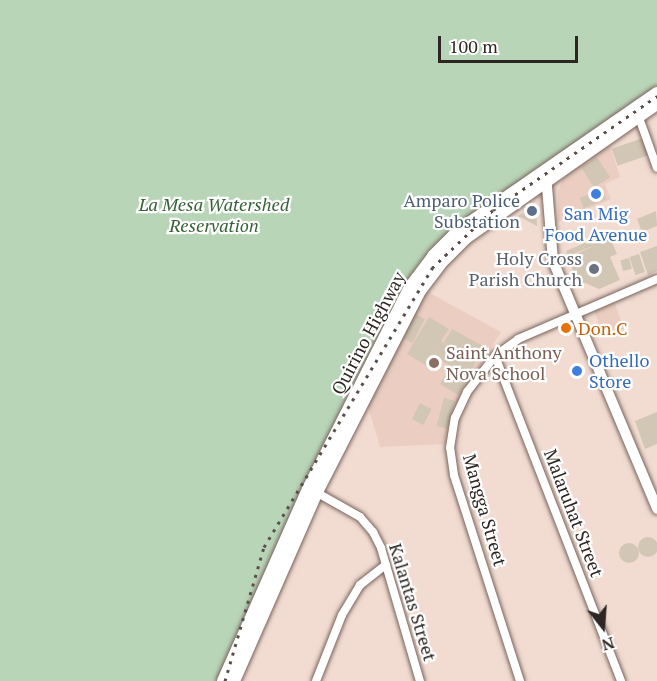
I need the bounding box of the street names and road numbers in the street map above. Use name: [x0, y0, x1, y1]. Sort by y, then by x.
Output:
street label: Quirino Highway: [326, 268, 410, 398]
street label: Malaruhat Street: [540, 446, 608, 580]
street label: Mangga Street: [459, 451, 511, 569]
street label: Kalantas Street: [385, 541, 441, 663]

